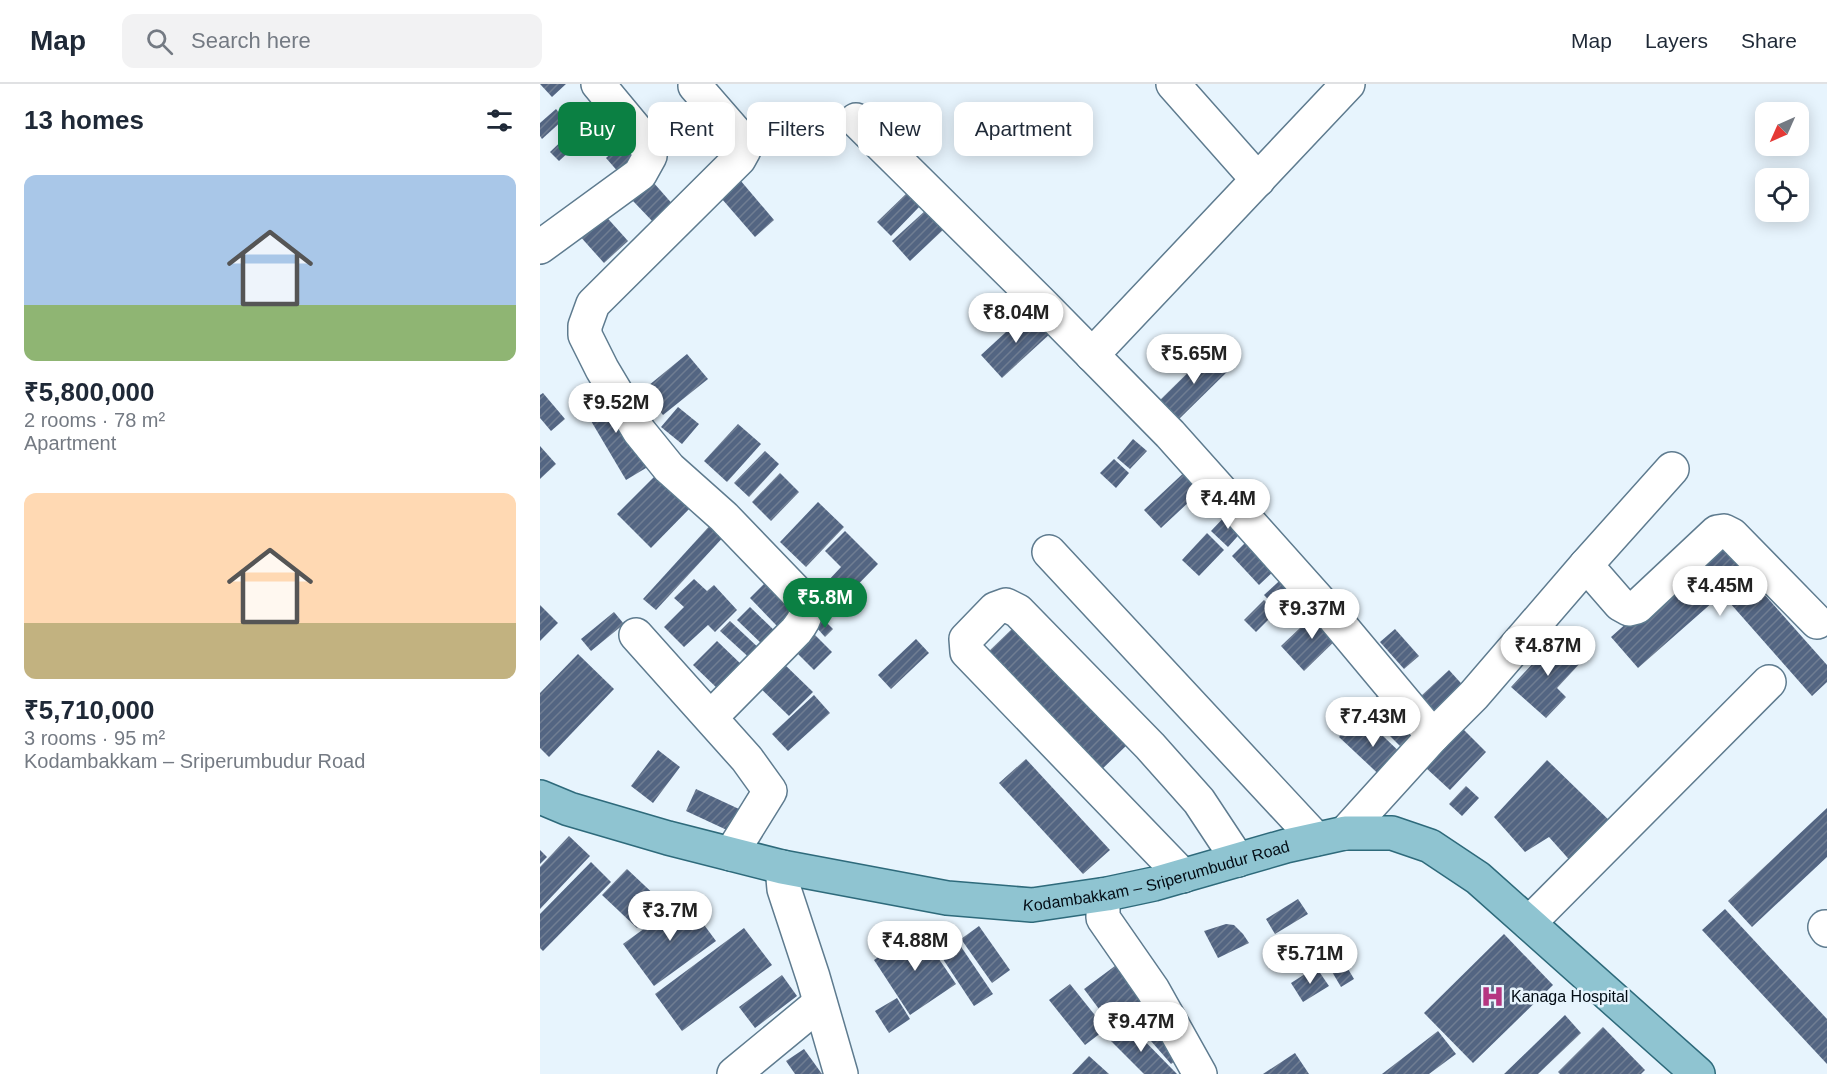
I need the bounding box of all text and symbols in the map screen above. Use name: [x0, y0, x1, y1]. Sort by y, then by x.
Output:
search box: [122, 14, 542, 68]
text: Map: [30, 25, 86, 56]
icon: search: [143, 25, 176, 58]
text: Search here: [191, 28, 311, 53]
text: Map: [1571, 29, 1612, 52]
text: Layers: [1645, 29, 1708, 52]
text: Share: [1741, 29, 1797, 52]
chip: Buy: [558, 102, 636, 156]
chip: Rent: [648, 102, 735, 156]
chip: Filters: [747, 102, 846, 156]
chip: New: [858, 102, 942, 156]
chip: Apartment: [954, 102, 1093, 156]
north arrow: [1755, 102, 1809, 156]
map controls: [1755, 102, 1809, 222]
icon: filters: [483, 104, 516, 137]
text: 13 homes: [24, 105, 144, 135]
button: locate: [1755, 168, 1809, 222]
icon: home: [216, 214, 324, 322]
pin: ₹8.04M: [967, 293, 1065, 344]
text: ₹8.04M: [982, 301, 1050, 323]
pin: ₹5.65M: [1145, 334, 1243, 385]
text: ₹5.65M: [1160, 342, 1228, 364]
text: ₹5,800,000: [24, 377, 155, 407]
pin: ₹9.52M: [567, 383, 665, 434]
text: ₹9.52M: [582, 391, 650, 413]
text: 2 rooms · 78 m²: [24, 409, 165, 431]
text: Apartment: [24, 432, 116, 454]
pin: ₹4.4M: [1186, 479, 1270, 530]
text: ₹4.4M: [1200, 487, 1256, 509]
icon: home: [216, 532, 324, 640]
pin: ₹4.45M: [1671, 566, 1769, 617]
text: ₹4.45M: [1686, 574, 1754, 596]
pin: ₹5.8M: [783, 578, 867, 629]
text: ₹5.8M: [797, 586, 853, 608]
pin: ₹9.37M: [1263, 589, 1361, 640]
text: ₹9.37M: [1278, 597, 1346, 619]
pin: ₹4.87M: [1499, 626, 1597, 677]
text: ₹4.87M: [1514, 634, 1582, 656]
text: ₹5,710,000: [24, 695, 155, 725]
pin: ₹7.43M: [1324, 697, 1422, 748]
text: ₹7.43M: [1339, 705, 1407, 727]
text: 3 rooms · 95 m²: [24, 727, 165, 749]
text: Kodambakkam – Sriperumbudur Road: [24, 750, 365, 772]
street label: Kodambakkam – Sriperumbudur Road: [1022, 837, 1291, 914]
pin: ₹3.7M: [628, 891, 712, 942]
text: ₹3.7M: [642, 899, 698, 921]
pin: ₹4.88M: [866, 921, 964, 972]
text: ₹4.88M: [881, 929, 949, 951]
pin: ₹5.71M: [1261, 934, 1359, 985]
text: ₹5.71M: [1276, 942, 1344, 964]
hospital icon: Kanaga Hospital: [1480, 983, 1506, 1009]
place label: Kanaga Hospital: [1511, 988, 1628, 1005]
pin: ₹9.47M: [1092, 1002, 1190, 1053]
text: ₹9.47M: [1107, 1010, 1175, 1032]

